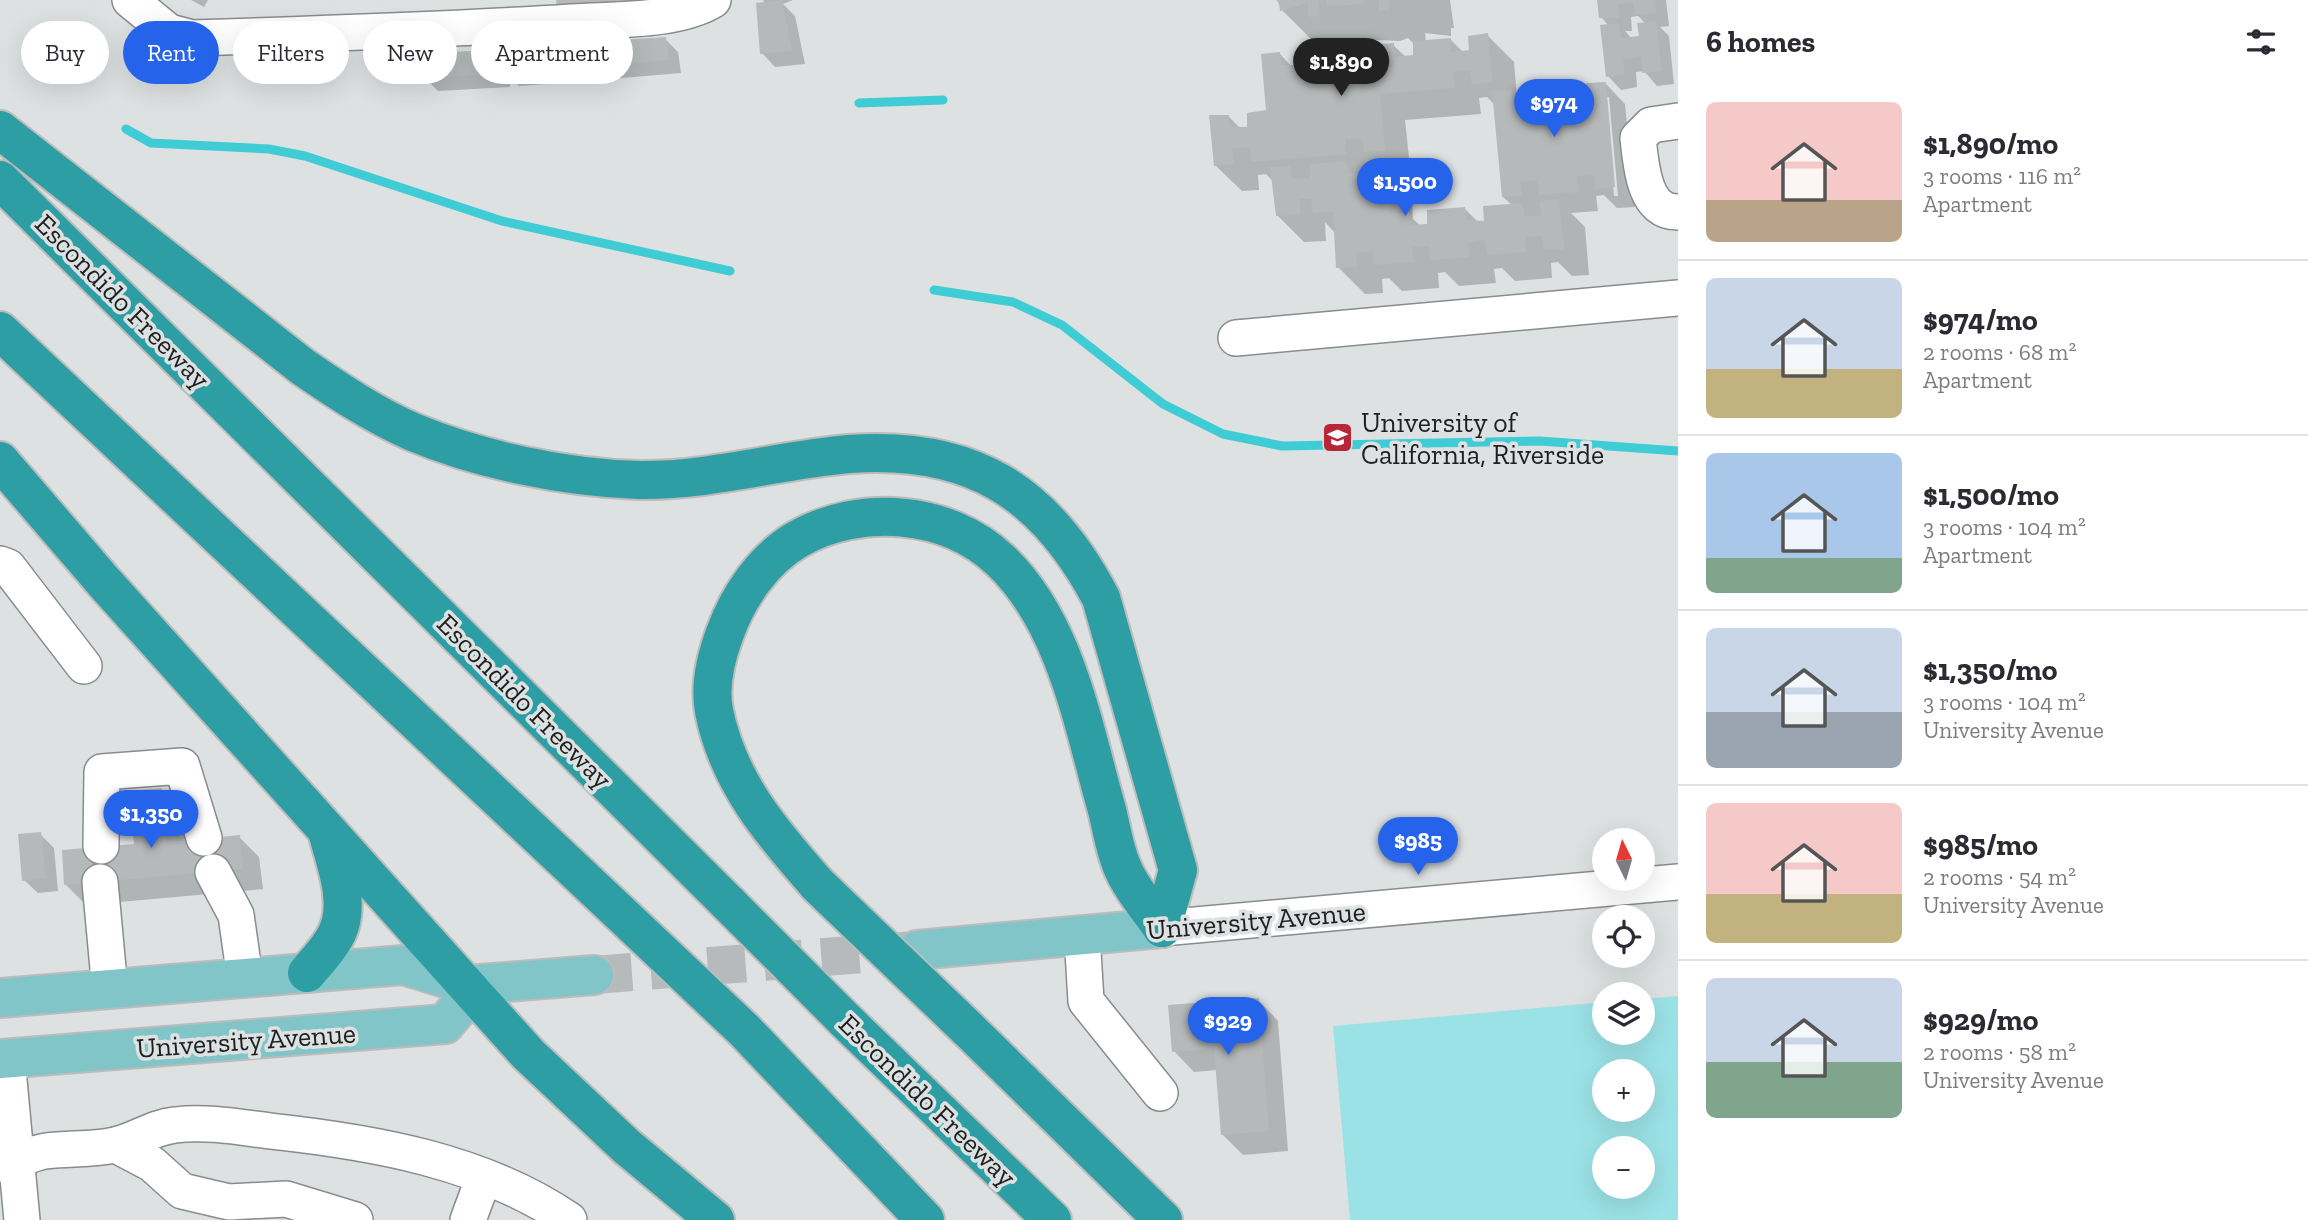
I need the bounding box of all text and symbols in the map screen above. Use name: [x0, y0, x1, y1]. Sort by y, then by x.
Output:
chip: Buy: [21, 21, 109, 84]
chip: Rent: [123, 21, 219, 84]
chip: Filters: [233, 21, 349, 84]
chip: New: [363, 21, 457, 84]
chip: Apartment: [471, 21, 633, 84]
icon: filters: [2242, 23, 2280, 61]
text: 6 homes: [1706, 24, 1815, 60]
pin: $1,890: [1284, 38, 1398, 98]
text: $1,890: [1309, 47, 1373, 75]
pin: $974: [1513, 80, 1595, 139]
text: $974: [1530, 88, 1578, 116]
text: $1,890/mo: [1923, 126, 2058, 162]
icon: home: [1762, 130, 1846, 214]
pin: $1,500: [1348, 158, 1462, 218]
text: 3 rooms · 116 m²: [1923, 162, 2081, 190]
text: $1,500: [1373, 167, 1437, 195]
text: Apartment: [1923, 190, 2032, 218]
street label: Escondido Freeway: [28, 207, 217, 396]
text: $974/mo: [1923, 302, 2038, 338]
icon: home: [1762, 306, 1846, 390]
text: 2 rooms · 68 m²: [1923, 338, 2076, 366]
text: Apartment: [1923, 366, 2032, 394]
place label: University of California, Riverside: [1361, 406, 1604, 471]
school or university icon: University of California, Riverside: [1321, 421, 1355, 455]
text: $1,500/mo: [1923, 477, 2059, 513]
icon: home: [1762, 481, 1846, 565]
text: 3 rooms · 104 m²: [1923, 513, 2086, 541]
text: Apartment: [1923, 541, 2032, 569]
street label: Escondido Freeway: [430, 607, 619, 796]
text: $1,350/mo: [1923, 652, 2058, 688]
icon: home: [1762, 656, 1846, 740]
text: 3 rooms · 104 m²: [1923, 688, 2086, 716]
text: University Avenue: [1923, 716, 2104, 744]
pin: $1,350: [94, 790, 208, 850]
text: $1,350: [119, 799, 183, 827]
pin: $985: [1377, 818, 1459, 877]
text: $985: [1394, 826, 1442, 854]
text: $985/mo: [1923, 827, 2038, 863]
north arrow: [1592, 828, 1656, 891]
map controls: [1592, 828, 1655, 1199]
icon: home: [1762, 831, 1846, 915]
text: 2 rooms · 54 m²: [1923, 863, 2076, 891]
text: University Avenue: [1923, 891, 2104, 919]
street label: University Avenue: [1145, 894, 1367, 947]
button: locate: [1592, 905, 1655, 968]
button: layers: [1592, 982, 1655, 1045]
pin: $929: [1187, 998, 1269, 1057]
text: $929/mo: [1923, 1002, 2038, 1038]
text: $929: [1204, 1006, 1252, 1034]
icon: home: [1762, 1006, 1846, 1090]
street label: Escondido Freeway: [832, 1007, 1024, 1194]
street label: University Avenue: [135, 1016, 357, 1065]
text: 2 rooms · 58 m²: [1923, 1038, 2076, 1066]
button: +: [1592, 1059, 1655, 1122]
text: University Avenue: [1923, 1066, 2104, 1094]
button: −: [1592, 1136, 1655, 1199]

